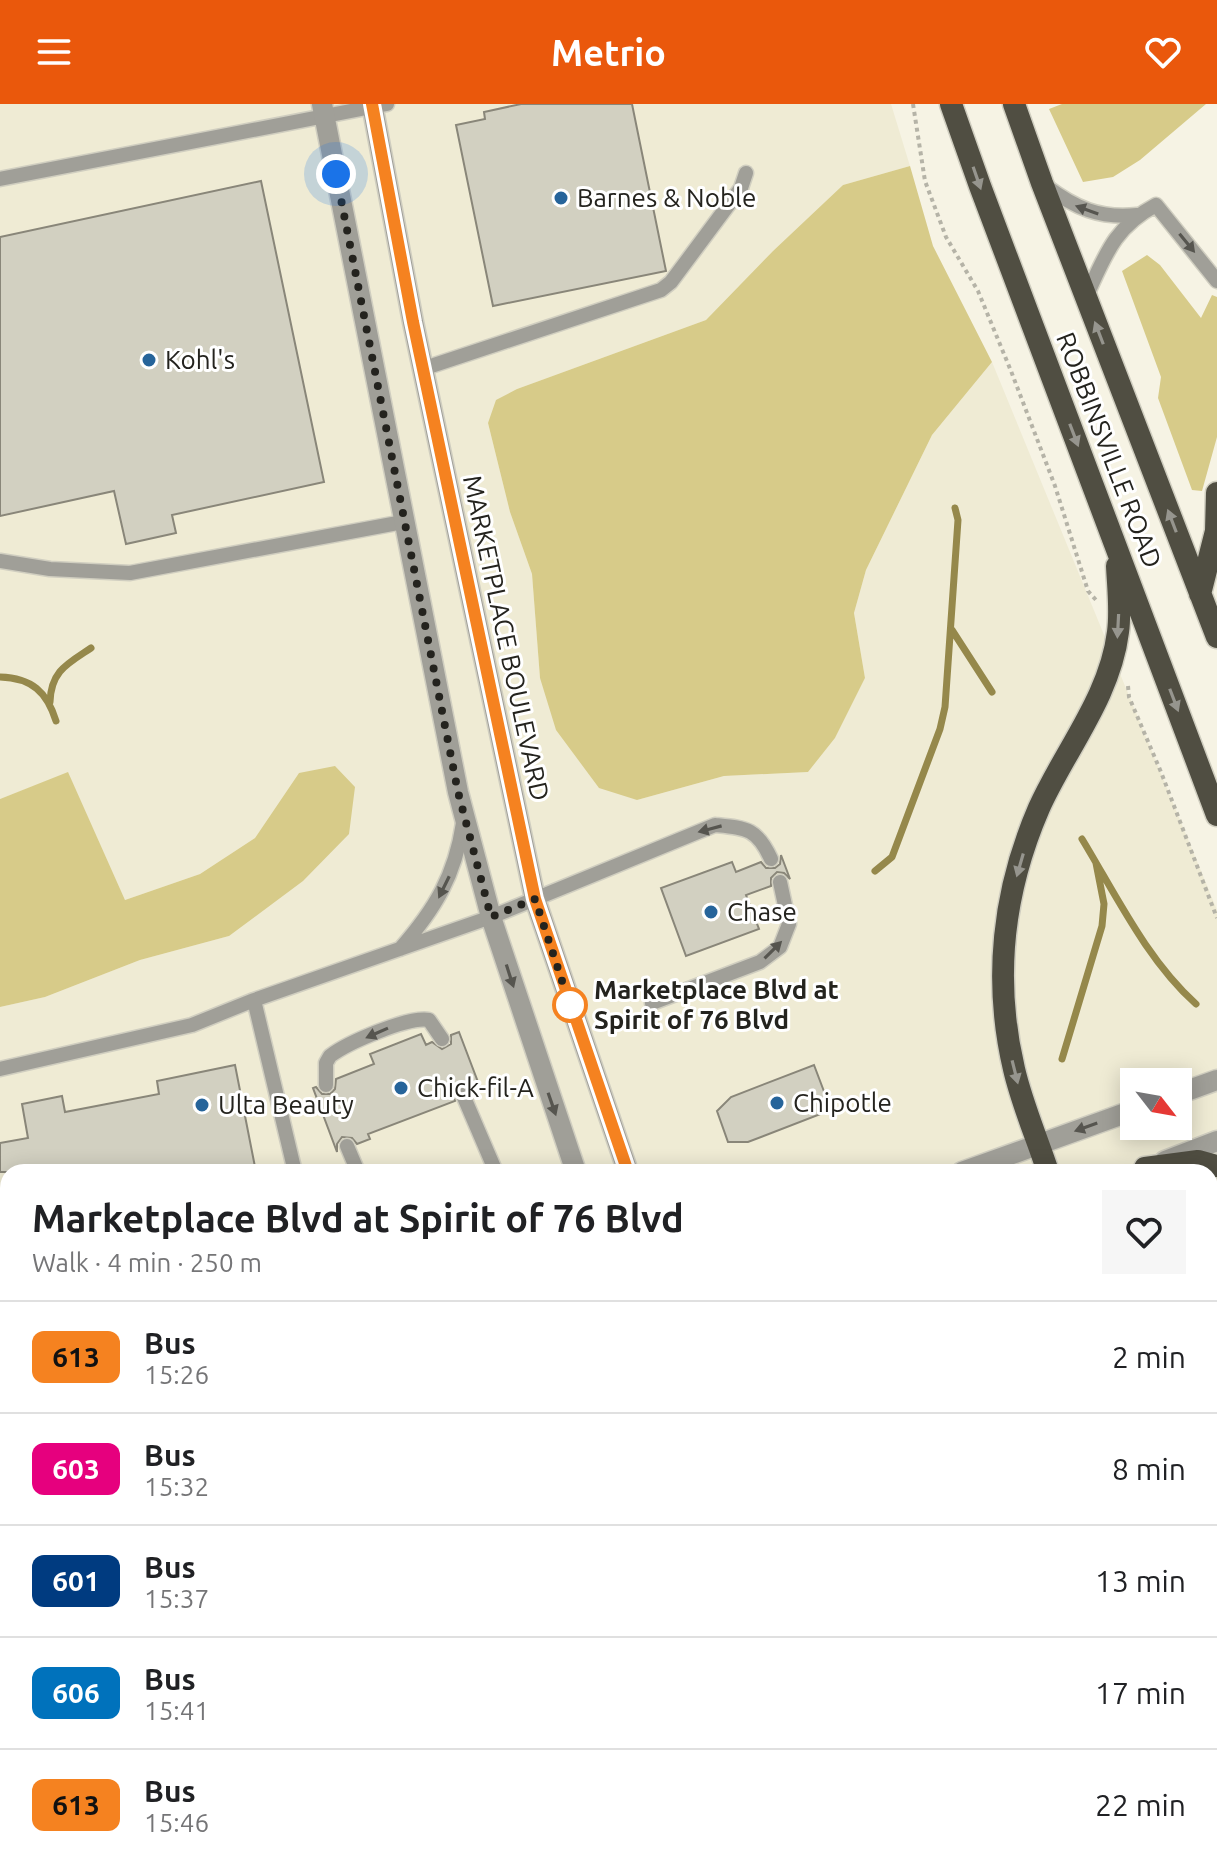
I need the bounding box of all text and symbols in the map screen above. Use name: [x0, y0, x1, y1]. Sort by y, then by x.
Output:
icon: menu: [32, 30, 76, 74]
icon: heart: [1141, 30, 1185, 74]
text: Metrio: [551, 32, 666, 73]
your location: [316, 154, 356, 194]
one-way arrow: [971, 166, 983, 190]
place label: Barnes & Noble: [577, 183, 756, 212]
marker: Barnes & Noble: [552, 189, 570, 207]
one-way arrow: [1075, 203, 1099, 215]
one-way arrow: [1178, 233, 1194, 253]
one-way arrow: [1092, 321, 1105, 345]
street label: ROBBINSVILLE ROAD: [1051, 328, 1168, 572]
place label: Kohl's: [165, 345, 235, 374]
marker: Kohl's: [140, 351, 158, 369]
one-way arrow: [1068, 423, 1081, 447]
street label: MARKETPLACE BOULEVARD: [458, 472, 555, 803]
one-way arrow: [1165, 509, 1178, 533]
one-way arrow: [1111, 614, 1124, 639]
one-way arrow: [1168, 688, 1181, 712]
one-way arrow: [697, 823, 722, 836]
one-way arrow: [1013, 854, 1026, 878]
one-way arrow: [437, 875, 451, 898]
place label: Chase: [727, 897, 797, 926]
marker: Chase: [702, 903, 720, 921]
one-way arrow: [763, 941, 782, 960]
one-way arrow: [504, 965, 517, 989]
place label: Marketplace Blvd at Spirit of 76 Blvd: [594, 975, 839, 1034]
marker: Marketplace Blvd at Spirit of 76 Blvd: [553, 988, 587, 1022]
one-way arrow: [365, 1027, 389, 1040]
one-way arrow: [1010, 1060, 1022, 1085]
north arrow: [1120, 1068, 1192, 1140]
map controls: [1120, 1068, 1192, 1140]
place label: Chick-fil-A: [417, 1073, 534, 1102]
marker: Chick-fil-A: [392, 1079, 410, 1097]
place label: Chipotle: [793, 1088, 892, 1117]
place label: Ulta Beauty: [218, 1090, 354, 1119]
one-way arrow: [547, 1092, 559, 1116]
marker: Chipotle: [768, 1094, 786, 1112]
marker: Ulta Beauty: [193, 1096, 211, 1114]
one-way arrow: [1074, 1121, 1098, 1134]
button: heart: [1102, 1190, 1186, 1274]
text: Marketplace Blvd at Spirit of 76 Blvd: [32, 1197, 684, 1239]
text: Walk · 4 min · 250 m: [32, 1248, 262, 1277]
text: Bus: [144, 1326, 196, 1360]
text: 2 min: [1112, 1340, 1186, 1374]
text: 613: [52, 1341, 100, 1372]
text: 15:26: [144, 1360, 209, 1389]
text: Bus: [144, 1438, 196, 1472]
text: 8 min: [1112, 1452, 1186, 1486]
text: 603: [52, 1453, 100, 1484]
text: 15:32: [144, 1472, 209, 1501]
text: Bus: [144, 1550, 196, 1584]
text: 13 min: [1095, 1564, 1186, 1598]
text: 601: [52, 1565, 100, 1596]
text: 15:37: [144, 1584, 209, 1613]
text: Bus: [144, 1662, 196, 1696]
text: 17 min: [1095, 1676, 1186, 1710]
text: 606: [52, 1677, 100, 1708]
text: 15:41: [144, 1696, 209, 1725]
text: Bus: [144, 1774, 196, 1808]
text: 22 min: [1095, 1788, 1186, 1822]
text: 613: [52, 1789, 100, 1820]
text: 15:46: [144, 1808, 209, 1837]

